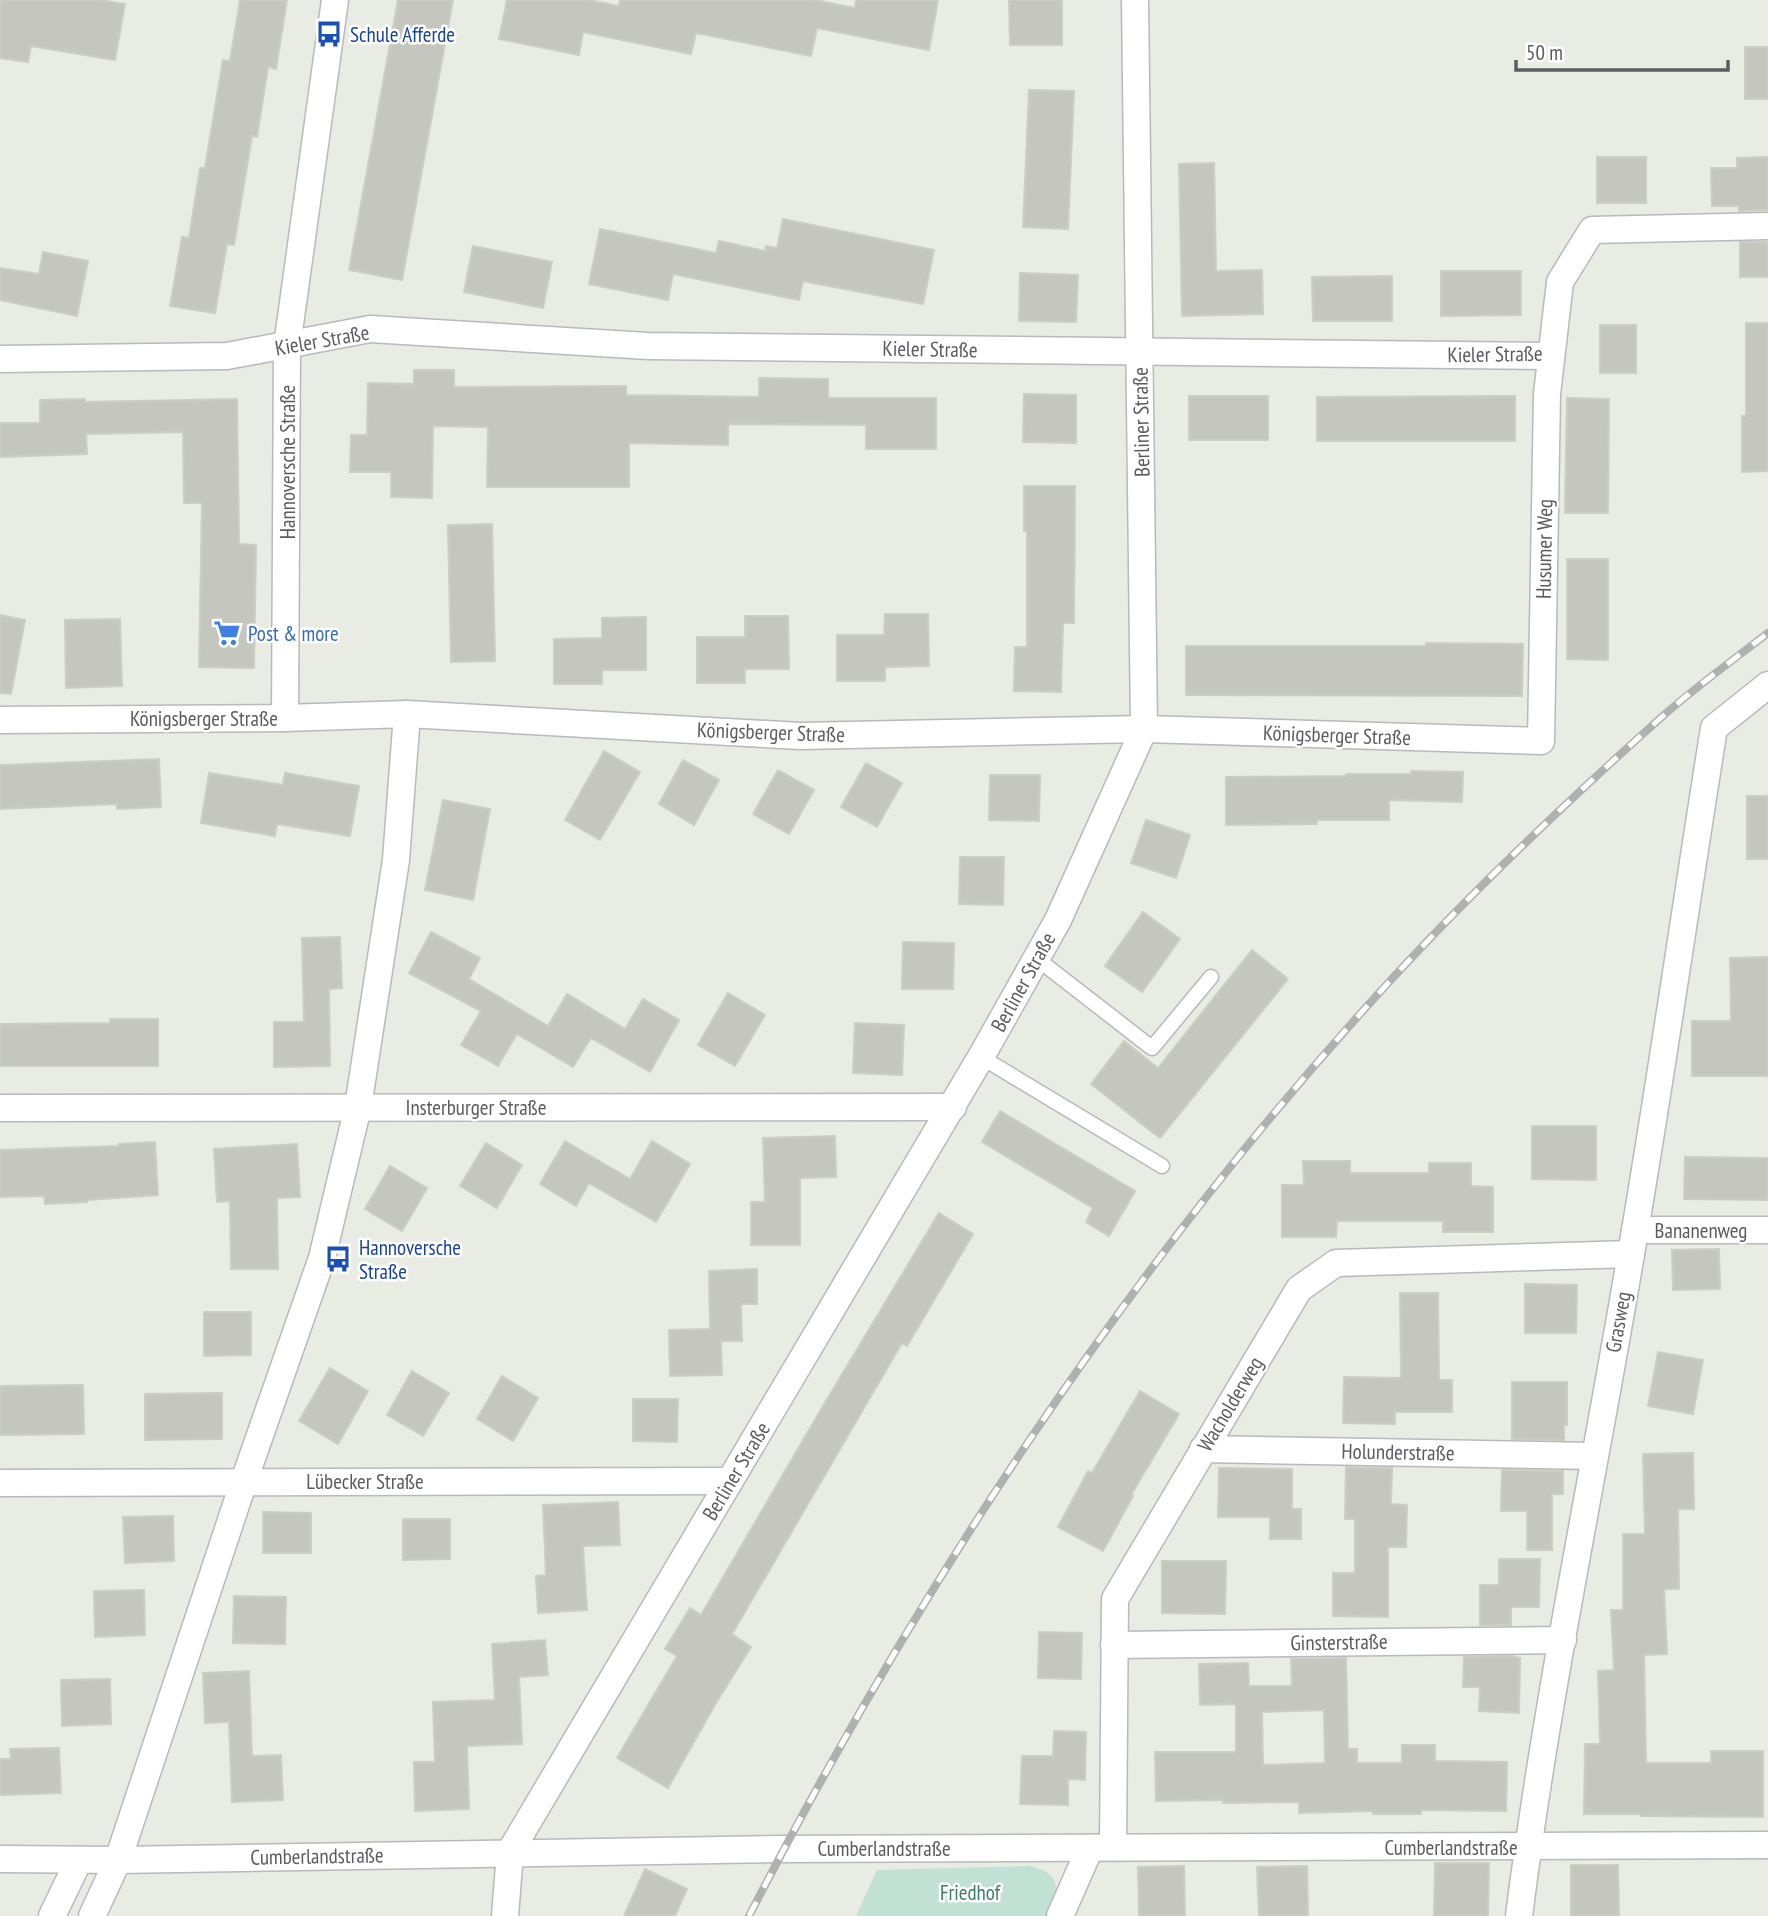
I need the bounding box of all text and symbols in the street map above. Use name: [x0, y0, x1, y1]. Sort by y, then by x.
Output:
bus stop icon: Schule Afferde: [314, 19, 344, 49]
place label: Schule Afferde: [350, 21, 455, 48]
scale bar: [1516, 28, 1728, 72]
text: 50 m: [1526, 39, 1563, 66]
street label: Kieler Straße: [273, 318, 371, 362]
street label: Kieler Straße: [882, 335, 978, 363]
street label: Kieler Straße: [1447, 340, 1543, 368]
street label: Berliner Straße: [1127, 367, 1155, 477]
street label: Hannoversche Straße: [274, 385, 301, 539]
street label: Husumer Weg: [1530, 499, 1558, 599]
supermarket icon: Post & more: [212, 618, 242, 648]
place label: Post & more: [248, 620, 339, 647]
street label: Königsberger Straße: [130, 705, 278, 732]
street label: Königsberger Straße: [697, 716, 845, 748]
street label: Königsberger Straße: [1263, 719, 1411, 751]
street label: Berliner Straße: [985, 927, 1061, 1037]
street label: Insterburger Straße: [405, 1094, 547, 1121]
street label: Bananenweg: [1655, 1217, 1747, 1244]
place label: Hannoversche Straße: [359, 1234, 461, 1285]
bus stop icon: Hannoversche Straße: [323, 1244, 353, 1274]
street label: Grasweg: [1599, 1289, 1637, 1355]
street label: Wacholderweg: [1191, 1352, 1269, 1456]
street label: Berliner Straße: [696, 1417, 776, 1525]
street label: Holunderstraße: [1341, 1438, 1455, 1466]
street label: Lübecker Straße: [306, 1468, 424, 1495]
street label: Ginsterstraße: [1290, 1628, 1388, 1656]
street label: Cumberlandstraße: [1384, 1834, 1518, 1861]
street label: Cumberlandstraße: [817, 1835, 951, 1862]
street label: Cumberlandstraße: [250, 1841, 384, 1871]
park label: Friedhof: [940, 1879, 1001, 1906]

